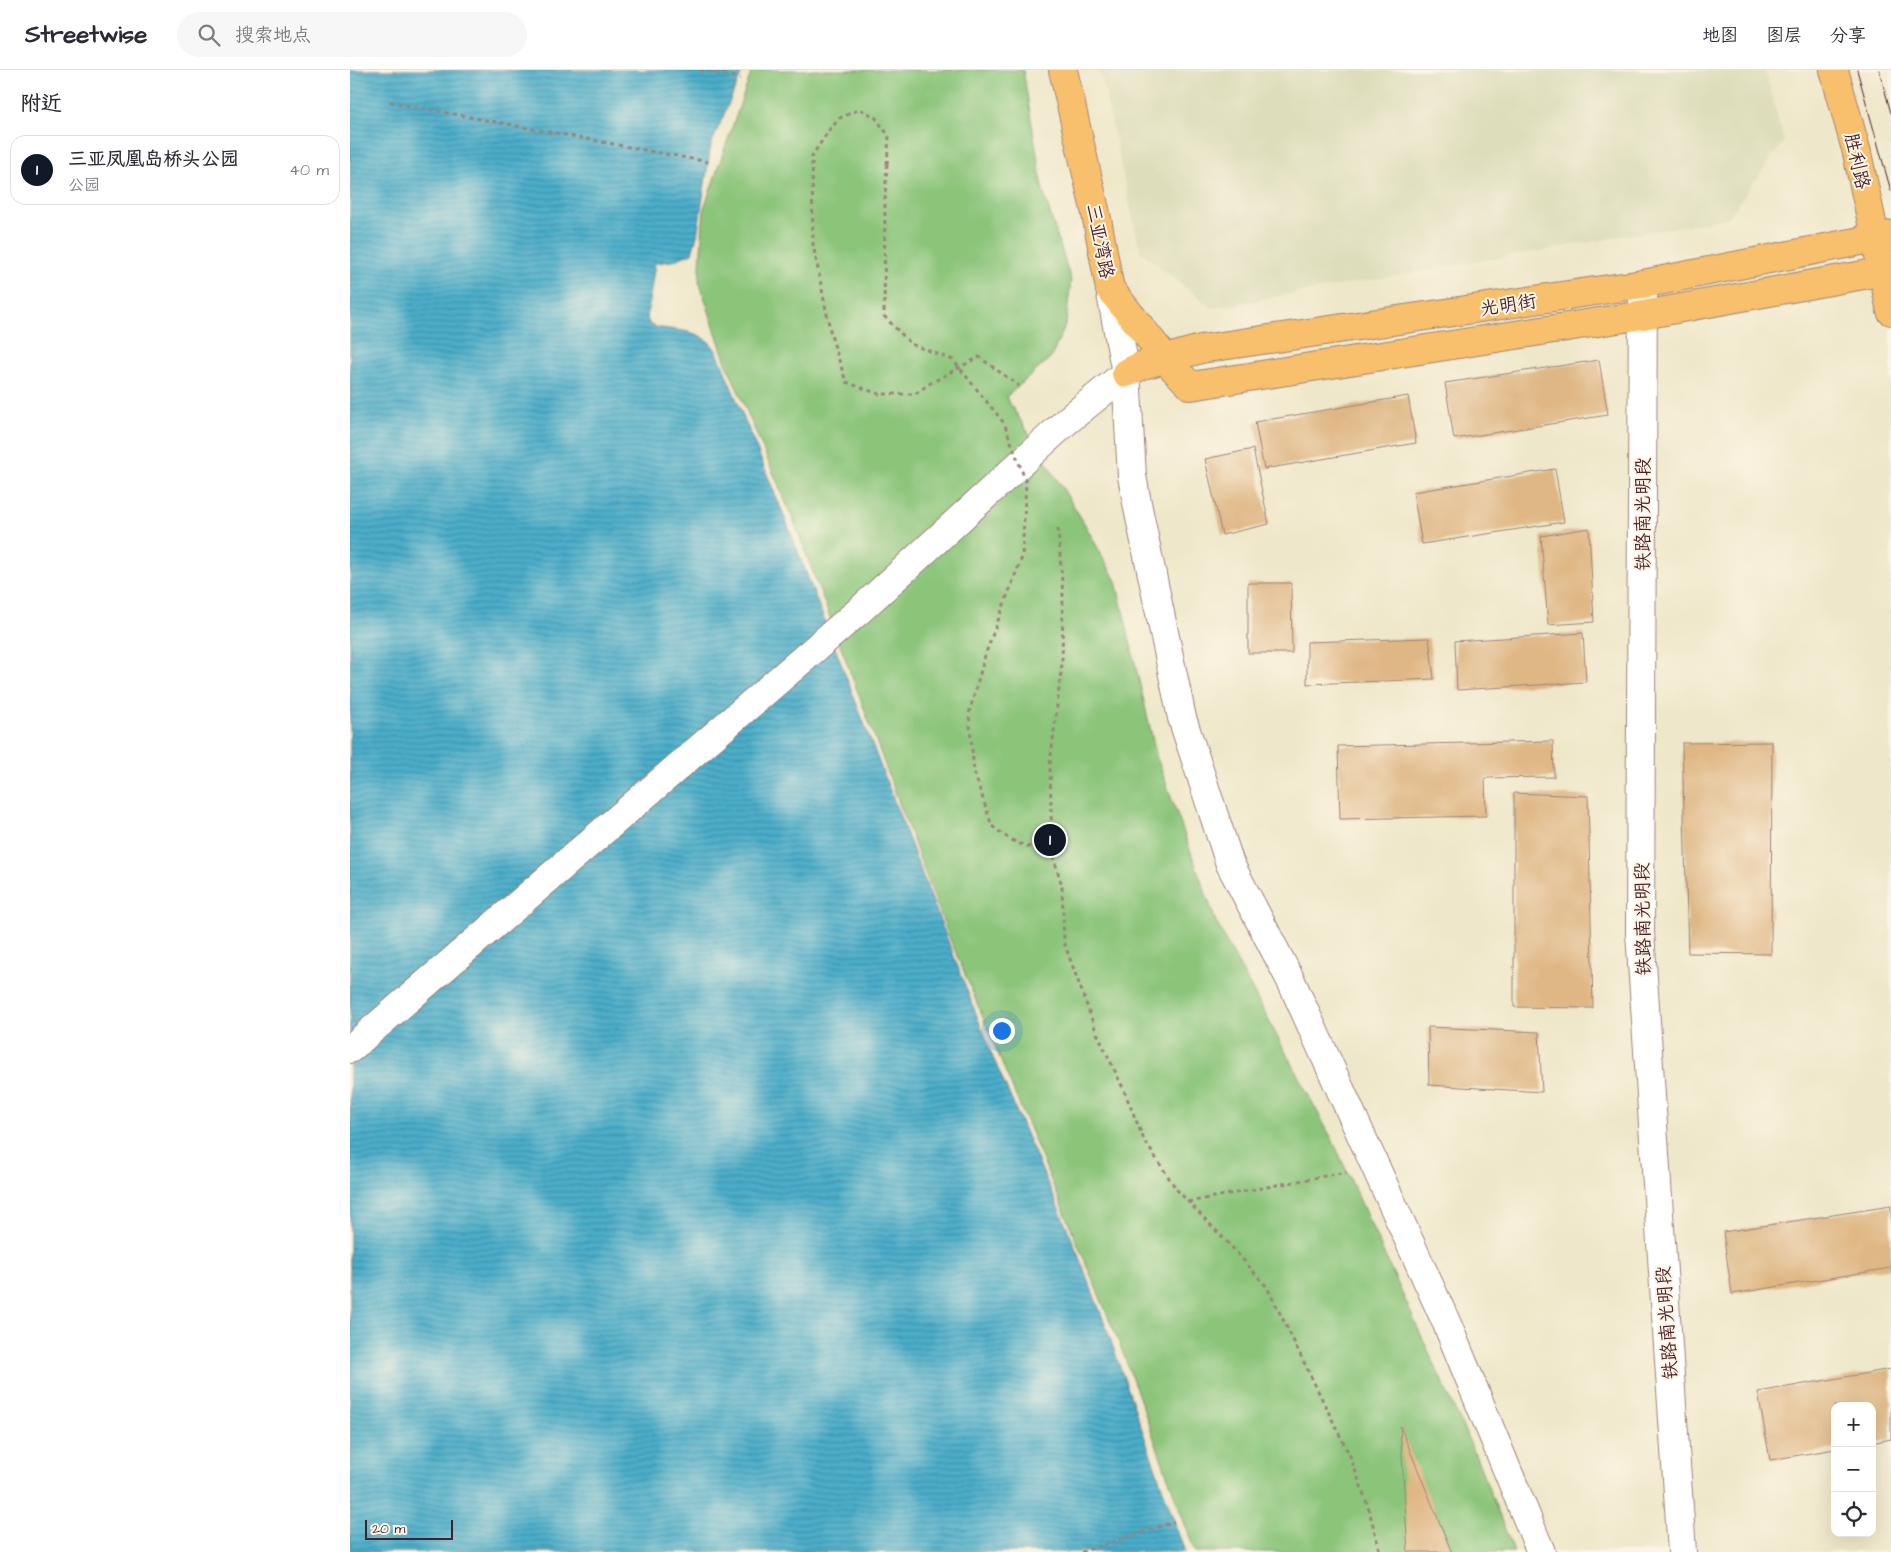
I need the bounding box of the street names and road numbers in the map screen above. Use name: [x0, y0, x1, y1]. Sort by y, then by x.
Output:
street label: 胜利路: [1837, 131, 1876, 192]
street label: 三亚湾路: [1079, 201, 1120, 281]
street label: 光明街: [1478, 288, 1539, 323]
street label: 铁路南光明段: [1630, 457, 1657, 571]
street label: 铁路南光明段: [1629, 862, 1658, 976]
street label: 铁路南光明段: [1650, 1265, 1685, 1381]

